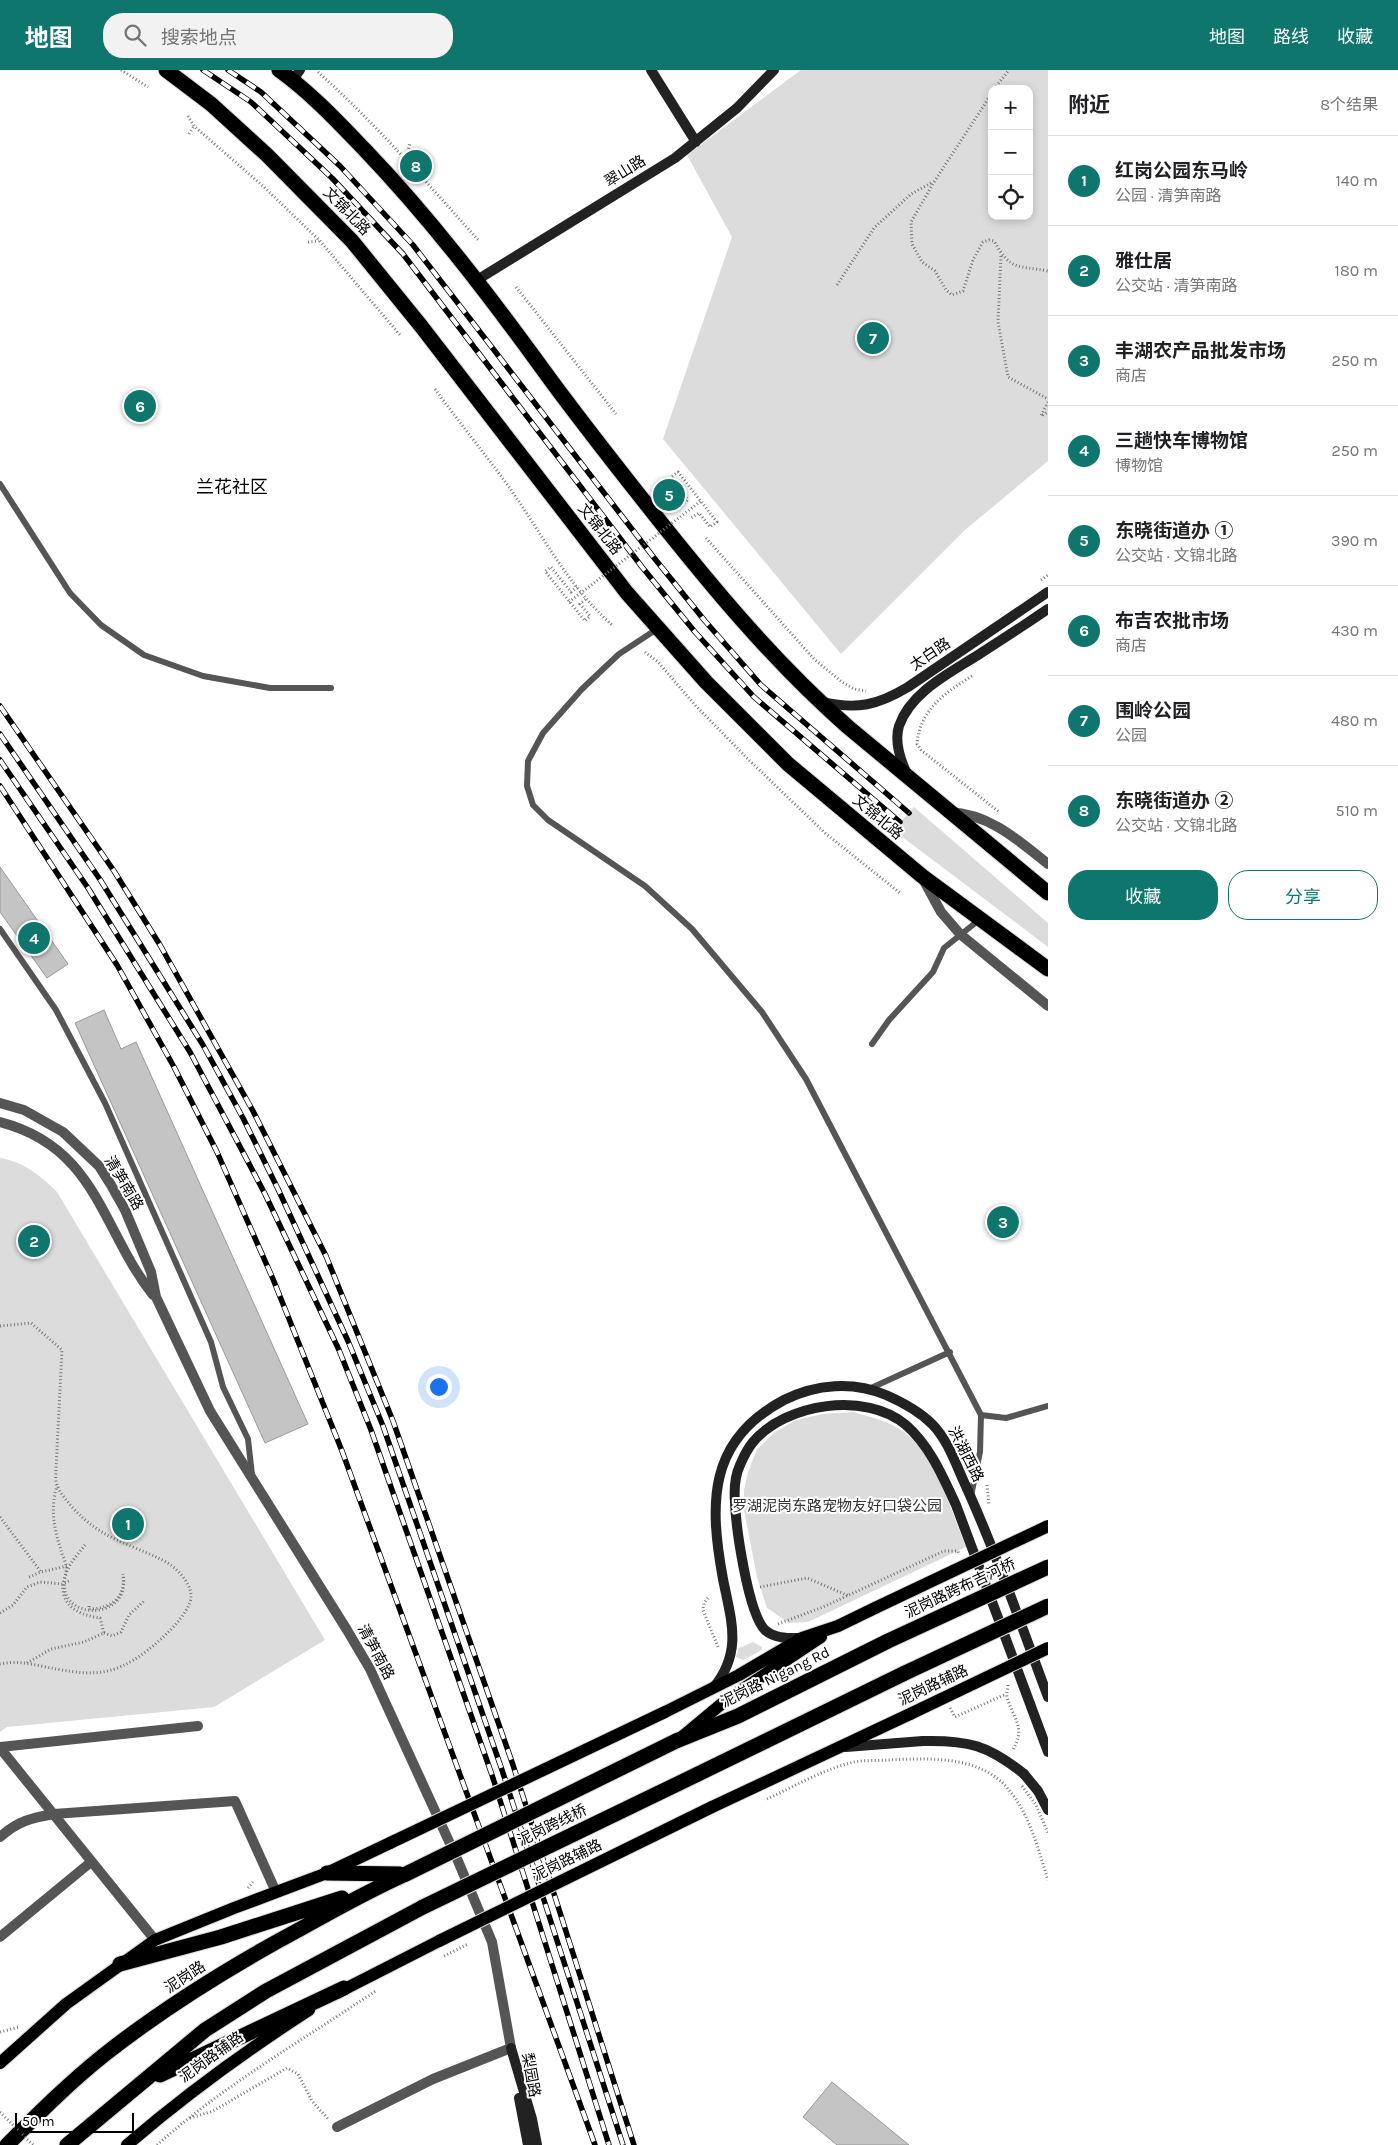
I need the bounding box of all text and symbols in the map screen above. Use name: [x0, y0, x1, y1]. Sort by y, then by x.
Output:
search box: [103, 13, 453, 58]
icon: search: [121, 21, 149, 49]
text: 地图: [25, 24, 73, 52]
text: 地图: [1209, 26, 1245, 48]
text: 路线: [1273, 26, 1309, 48]
text: 收藏: [1337, 26, 1373, 48]
text: 搜索地点: [161, 27, 237, 49]
map controls: [988, 85, 1033, 220]
button: +: [988, 85, 1033, 130]
text: 附近: [1068, 93, 1110, 117]
text: 8个结果: [1320, 95, 1378, 114]
button: −: [988, 130, 1033, 175]
pin: 8: [400, 147, 432, 185]
street label: 翠山路: [601, 151, 649, 191]
text: 红岗公园东马岭: [1115, 160, 1248, 182]
text: 1: [1081, 171, 1087, 190]
text: 140 m: [1336, 171, 1378, 190]
button: locate: [988, 175, 1033, 220]
street label: 文锦北路: [320, 183, 374, 239]
text: 公园 · 清笋南路: [1115, 186, 1221, 205]
text: 雅仕居: [1115, 250, 1172, 272]
text: 2: [1079, 261, 1089, 280]
text: 180 m: [1335, 261, 1378, 280]
text: 公交站 · 清笋南路: [1115, 276, 1237, 295]
pin: 7: [857, 319, 889, 357]
text: 丰湖农产品批发市场: [1115, 340, 1286, 362]
text: 3: [1079, 351, 1089, 370]
text: 250 m: [1331, 351, 1378, 370]
text: 商店: [1115, 366, 1147, 385]
pin: 6: [124, 387, 156, 425]
text: 三趟快车博物馆: [1115, 430, 1248, 452]
text: 4: [1079, 441, 1089, 460]
text: 250 m: [1331, 441, 1378, 460]
text: 博物馆: [1115, 456, 1163, 475]
district label: 兰花社区: [196, 476, 268, 498]
pin: 5: [653, 476, 685, 514]
street label: 文锦北路: [574, 500, 626, 558]
text: 东晓街道办 ①: [1115, 520, 1234, 542]
text: 5: [1079, 531, 1089, 550]
text: 390 m: [1331, 531, 1378, 550]
text: 公交站 · 文锦北路: [1115, 546, 1237, 565]
text: 布吉农批市场: [1115, 610, 1229, 632]
text: 6: [1079, 621, 1089, 640]
text: 430 m: [1331, 621, 1378, 640]
street label: 太白路: [906, 634, 954, 674]
text: 商店: [1115, 636, 1147, 655]
text: 围岭公园: [1115, 700, 1191, 722]
text: 7: [1080, 711, 1088, 730]
text: 480 m: [1331, 711, 1378, 730]
text: 公园: [1115, 726, 1147, 745]
text: 东晓街道办 ②: [1115, 790, 1234, 812]
street label: 文锦北路: [849, 791, 907, 843]
text: 8: [1079, 801, 1089, 820]
text: 510 m: [1335, 801, 1378, 820]
text: 公交站 · 文锦北路: [1115, 816, 1237, 835]
button: 收藏: [1068, 870, 1218, 920]
button: 分享: [1228, 870, 1378, 920]
pin: 4: [18, 919, 50, 957]
street label: 清笋南路: [101, 1153, 147, 1213]
pin: 3: [987, 1203, 1019, 1241]
pin: 2: [18, 1222, 50, 1260]
your location: [426, 1374, 452, 1400]
street label: 洪湖西路: [944, 1423, 988, 1485]
park label: 罗湖泥岗东路宠物友好口袋公园: [732, 1497, 942, 1515]
pin: 1: [112, 1505, 144, 1543]
street label: 泥岗路跨布吉河桥: [902, 1554, 1018, 1622]
street label: 清笋南路: [354, 1621, 398, 1683]
street label: 泥岗路 Nigang Rd: [717, 1643, 833, 1711]
street label: 泥岗路辅路: [895, 1661, 971, 1709]
street label: 泥岗跨线桥: [514, 1800, 590, 1850]
street label: 泥岗路辅路: [529, 1835, 605, 1885]
street label: 泥岗路: [161, 1957, 209, 1997]
street label: 泥岗路辅路: [175, 2028, 247, 2086]
street label: 梨园路: [518, 2051, 544, 2099]
scale bar: [15, 2110, 134, 2133]
text: 50 m: [22, 2113, 55, 2130]

